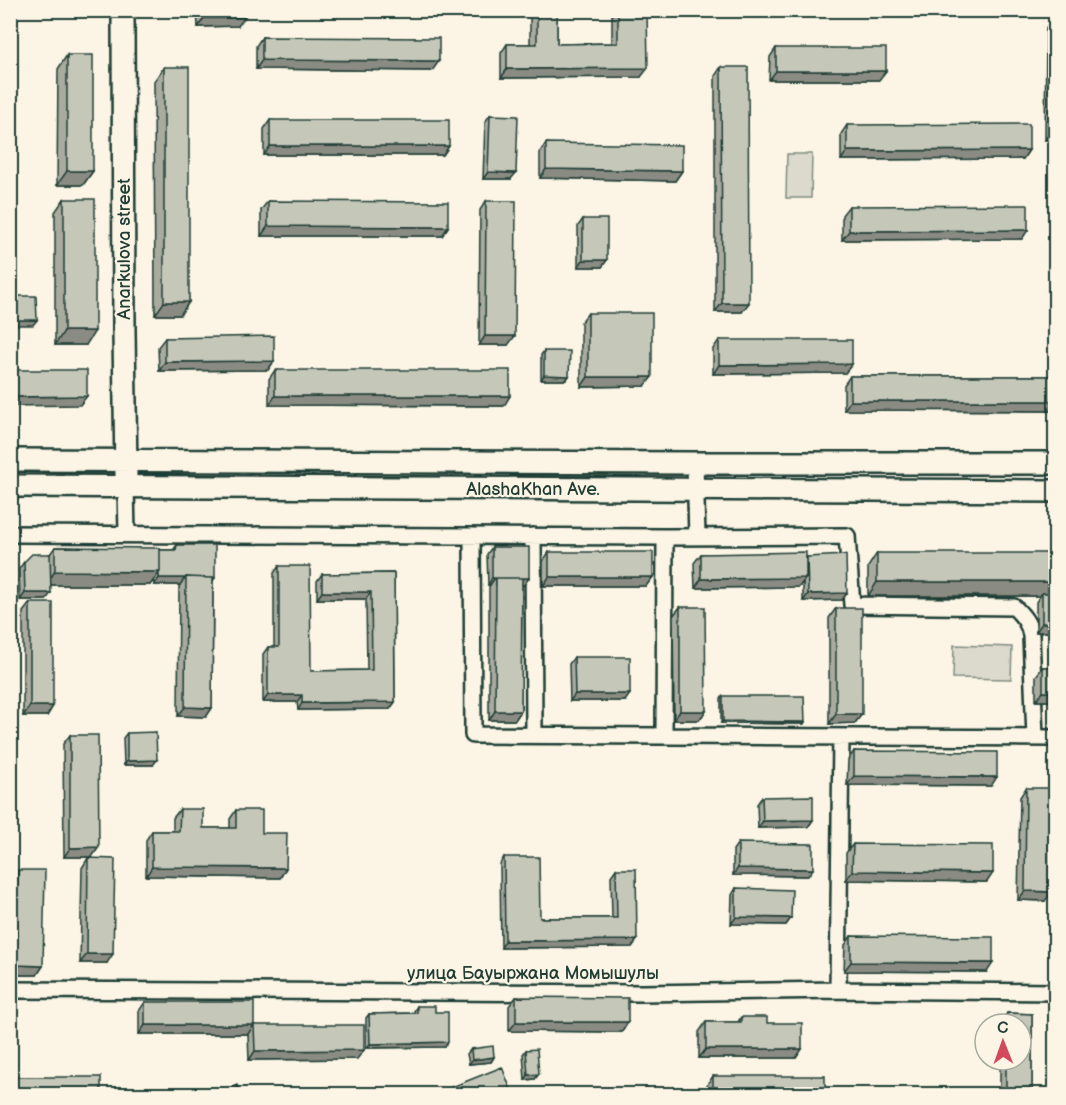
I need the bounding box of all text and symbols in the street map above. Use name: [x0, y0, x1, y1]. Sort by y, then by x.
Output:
street label: Anarkulova street: [114, 178, 135, 320]
street label: AlashaKhan Ave.: [466, 479, 600, 500]
street label: улица Бауыржана Момышулы: [407, 963, 659, 984]
north arrow: [973, 1012, 1033, 1072]
text: С: [997, 1019, 1008, 1038]

